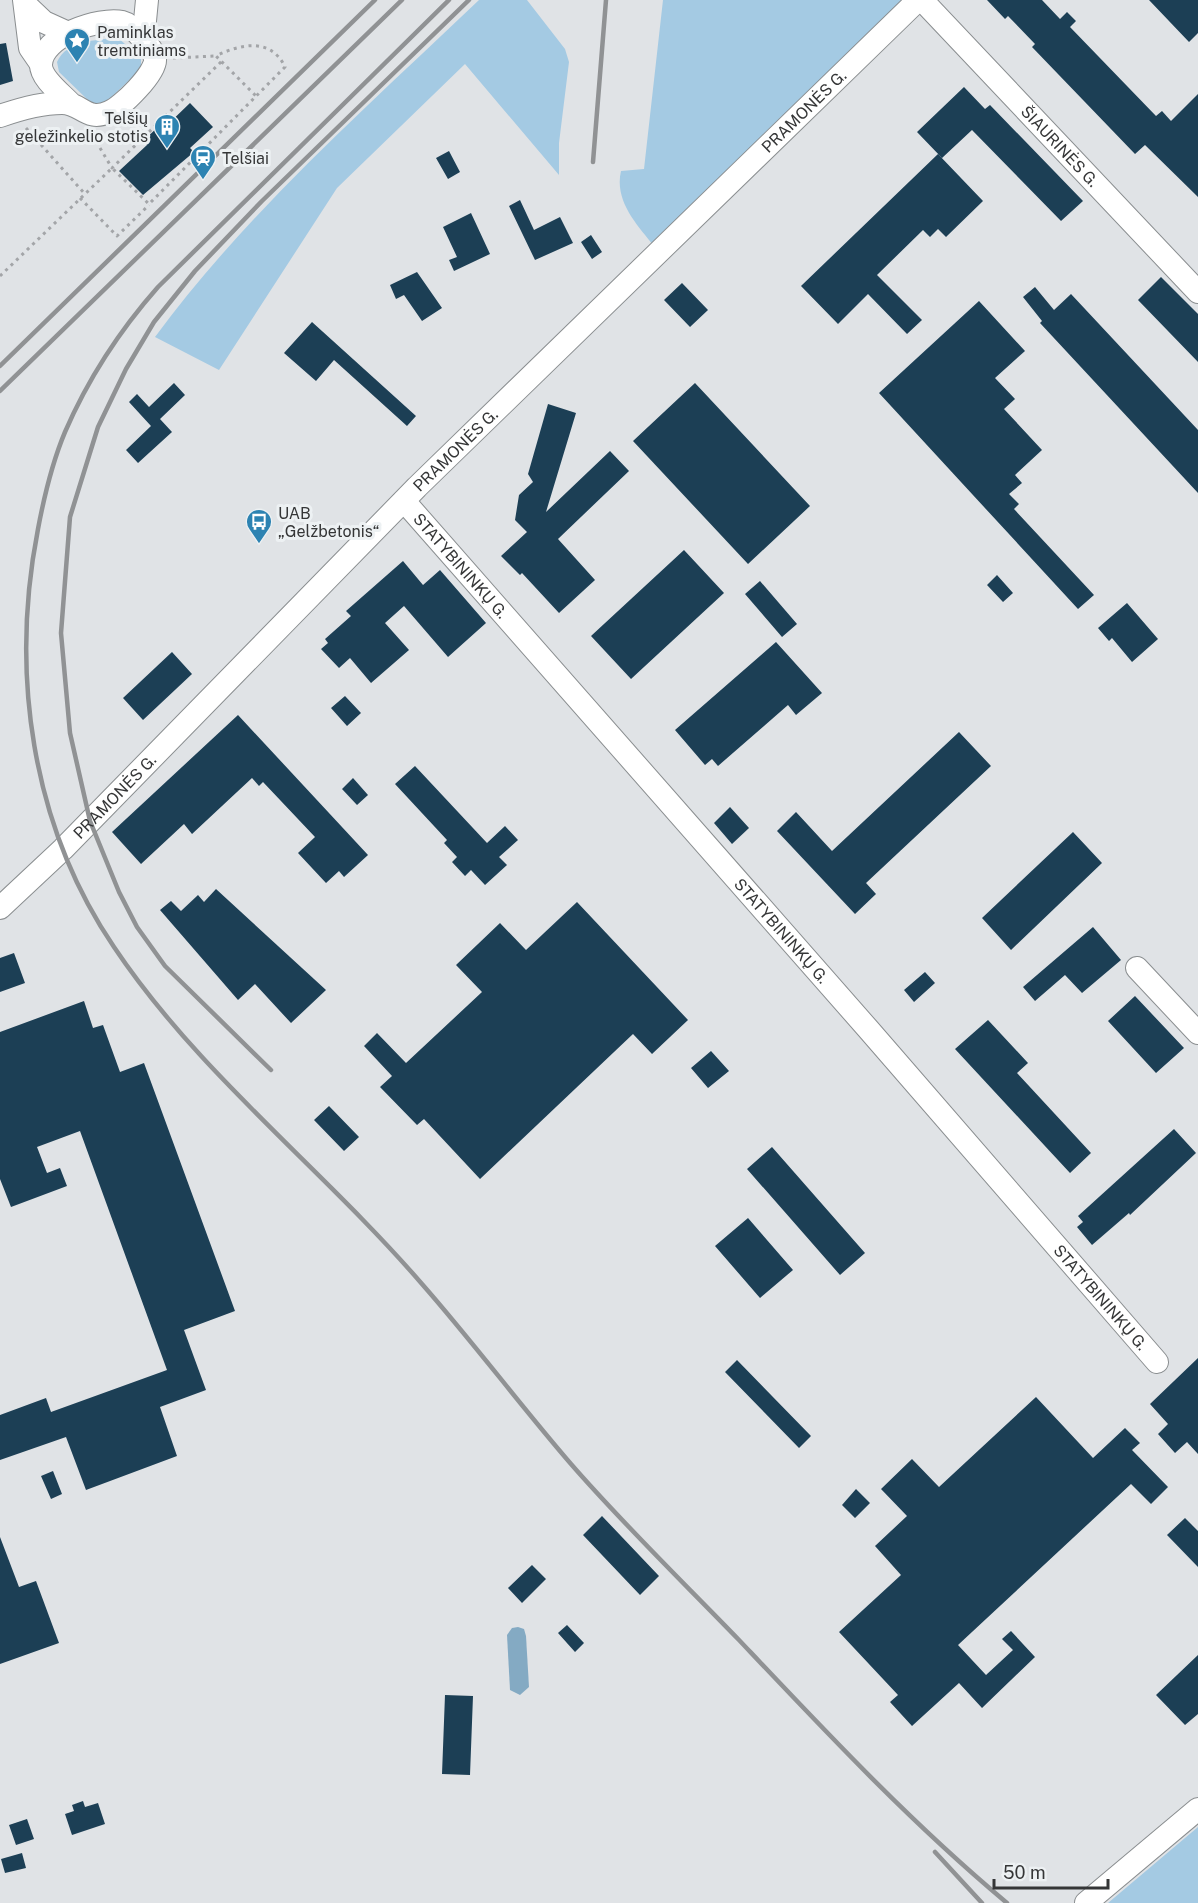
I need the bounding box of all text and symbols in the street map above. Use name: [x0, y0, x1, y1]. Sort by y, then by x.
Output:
place label: Paminklas tremtiniams: [97, 23, 186, 60]
place icon: Paminklas tremtiniams: [62, 26, 92, 64]
street label: PRAMONĖS G.: [758, 66, 850, 156]
street label: ŠIAURINĖS G.: [1017, 101, 1103, 191]
place label: Telšių geležinkelio stotis: [15, 109, 148, 146]
building icon: Telšių geležinkelio stotis: [152, 112, 182, 150]
station icon: Telšiai: [188, 143, 218, 181]
place label: Telšiai: [222, 149, 269, 168]
street label: PRAMONĖS G.: [409, 405, 501, 495]
place label: UAB „Gelžbetonis“: [278, 504, 380, 541]
bus stop icon: UAB „Gelžbetonis“: [244, 507, 274, 545]
street label: STATYBININKŲ G.: [410, 509, 512, 622]
street label: PRAMONĖS G.: [69, 750, 160, 842]
street label: STATYBININKŲ G.: [730, 874, 833, 987]
street label: STATYBININKŲ G.: [1050, 1240, 1152, 1354]
scale bar: [994, 1852, 1108, 1890]
text: 50 m: [1003, 1862, 1046, 1883]

